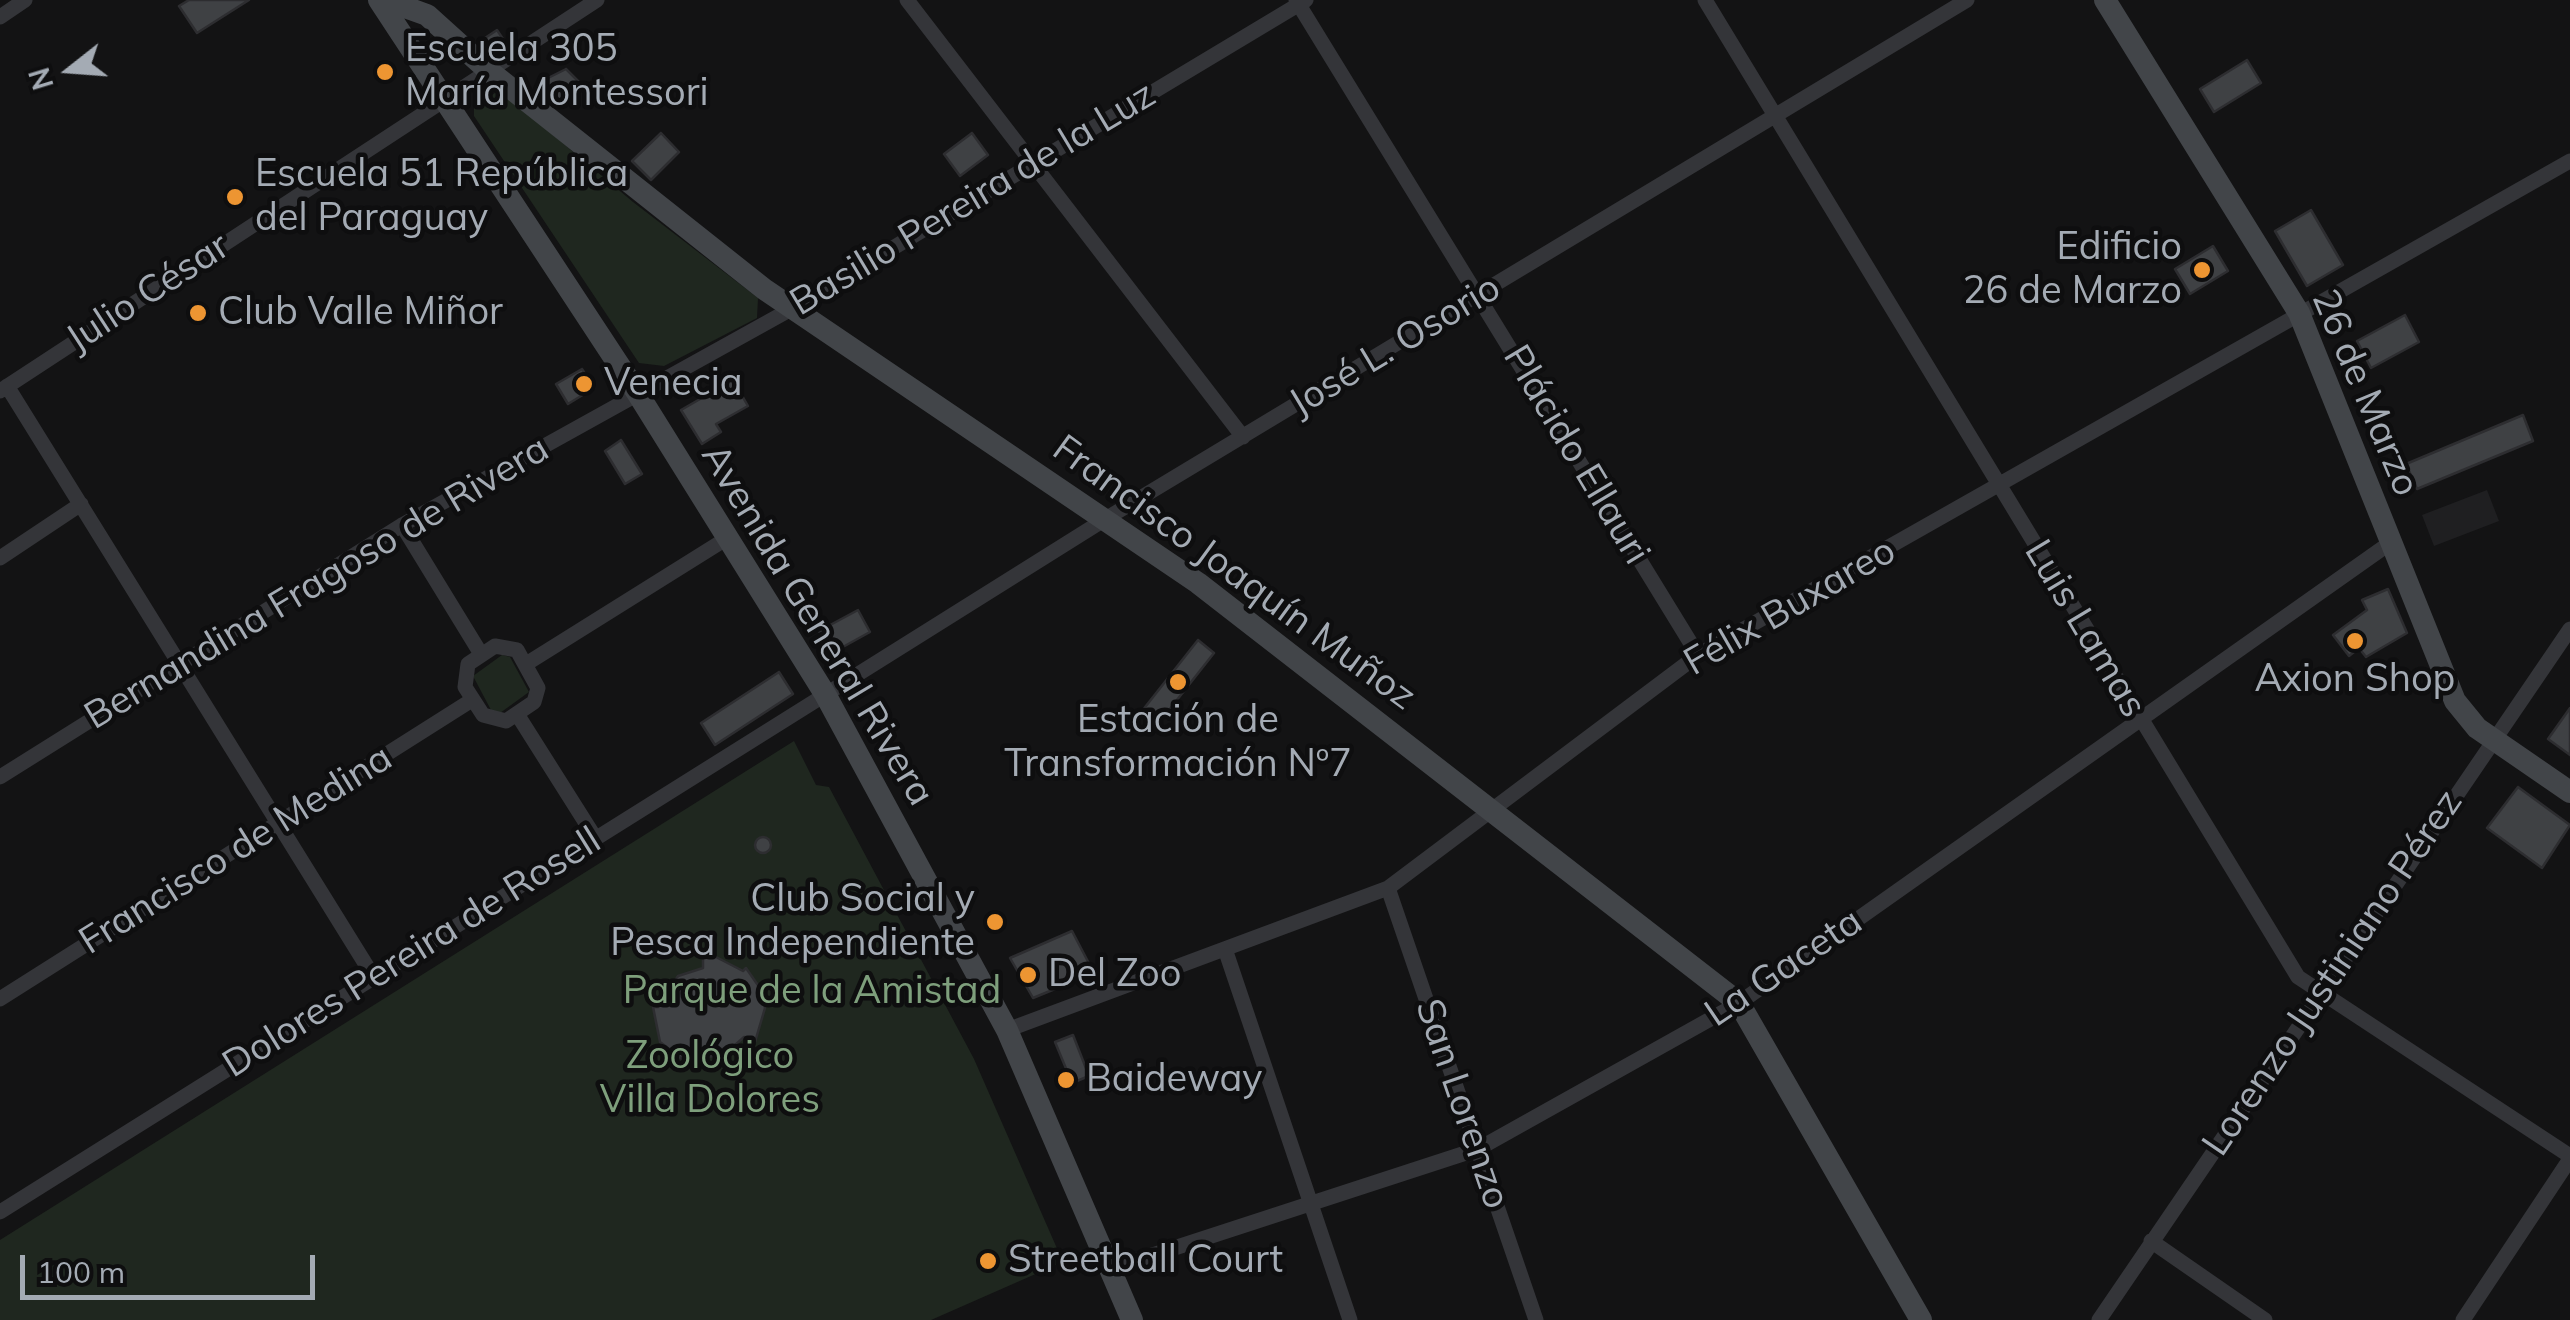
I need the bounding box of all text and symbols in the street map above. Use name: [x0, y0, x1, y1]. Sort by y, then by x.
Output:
north arrow: [20, 20, 120, 120]
place label: Escuela 305 María Montessori: [405, 27, 709, 116]
marker: Escuela 305 María Montessori: [374, 61, 396, 83]
text: N: [21, 64, 61, 94]
street label: Basilio Pereira de la Luz: [782, 72, 1164, 326]
place label: Escuela 51 República del Paraguay: [255, 152, 628, 242]
marker: Escuela 51 República del Paraguay: [224, 186, 246, 208]
street label: Julio César: [58, 224, 238, 362]
place label: Edificio 26 de Marzo: [1963, 225, 2182, 314]
marker: Edificio 26 de Marzo: [2191, 259, 2213, 281]
street label: José L. Osorio: [1281, 265, 1509, 427]
street label: 26 de Marzo: [2301, 283, 2429, 503]
place label: Club Valle Miñor: [218, 290, 503, 336]
marker: Club Valle Miñor: [187, 302, 209, 324]
street label: Plácido Ellauri: [1493, 337, 1659, 573]
place label: Venecia: [604, 361, 743, 407]
marker: Venecia: [573, 373, 595, 395]
street label: Bernandina Fragoso de Rivera: [77, 426, 557, 740]
street label: Francisco Joaquín Muñoz: [1044, 426, 1424, 720]
street label: Avenida General Rivera: [691, 436, 943, 814]
street label: Félix Buxareo: [1676, 528, 1904, 686]
street label: Luis Lamas: [2014, 532, 2156, 726]
marker: Axion Shop: [2344, 630, 2366, 652]
place label: Axion Shop: [2255, 657, 2455, 703]
marker: Estación de Transformación Nº7: [1167, 671, 1189, 693]
place label: Estación de Transformación Nº7: [1004, 698, 1352, 788]
street label: Francisco de Medina: [71, 735, 401, 965]
street label: Lorenzo Justiniano Pérez: [2193, 781, 2473, 1165]
street label: Dolores Pereira de Rosell: [215, 818, 609, 1088]
place label: Club Social y Pesca Independiente: [610, 877, 975, 966]
street label: La Gaceta: [1697, 899, 1871, 1037]
marker: Club Social y Pesca Independiente: [984, 911, 1006, 933]
place label: Del Zoo: [1048, 952, 1181, 998]
marker: Del Zoo: [1017, 964, 1039, 986]
park label: Parque de la Amistad: [623, 969, 1001, 1015]
street label: San Lorenzo: [1405, 993, 1519, 1215]
park label: Zoológico Villa Dolores: [600, 1034, 820, 1124]
place label: Baideway: [1086, 1057, 1262, 1103]
marker: Baideway: [1055, 1069, 1077, 1091]
scale bar: [25, 1235, 320, 1297]
place label: Streetball Court: [1008, 1238, 1283, 1284]
marker: Streetball Court: [977, 1250, 999, 1272]
text: 100 m: [37, 1253, 125, 1291]

